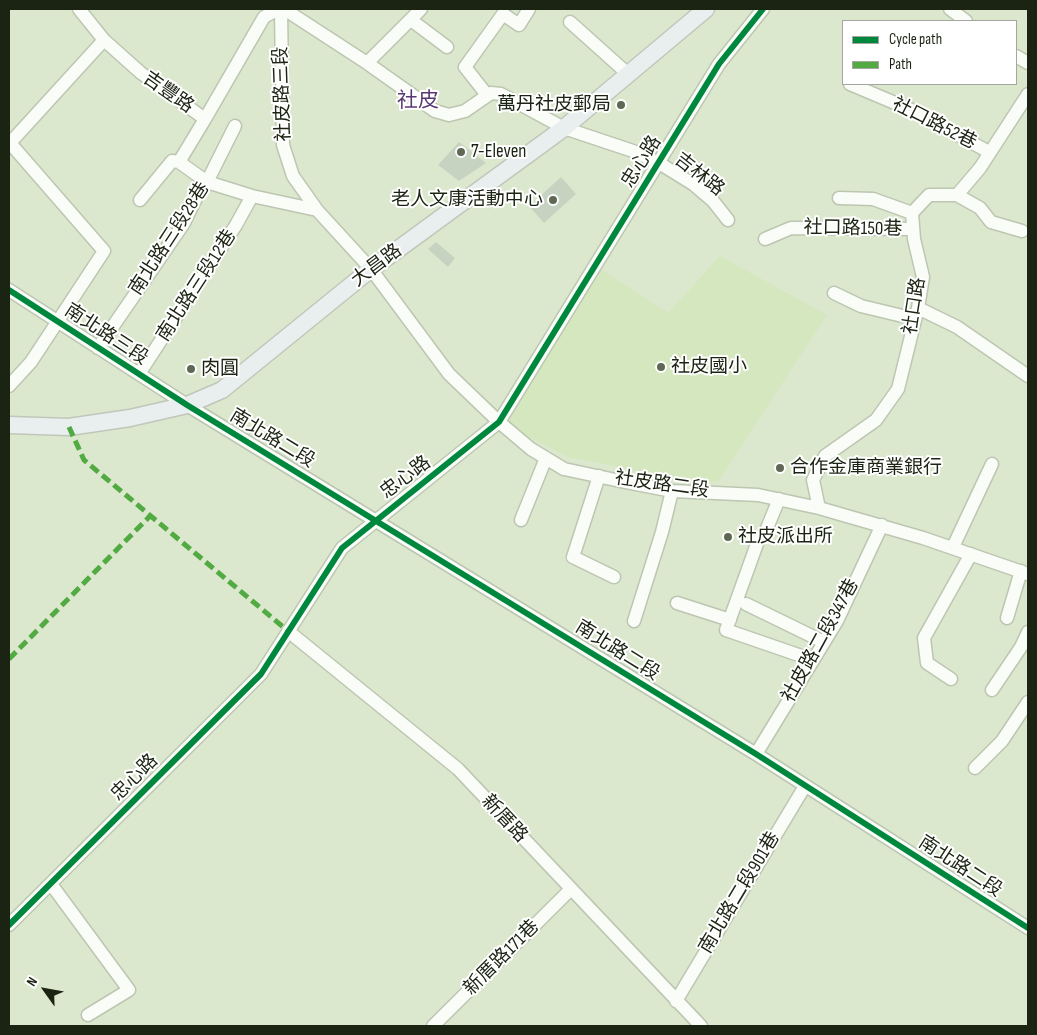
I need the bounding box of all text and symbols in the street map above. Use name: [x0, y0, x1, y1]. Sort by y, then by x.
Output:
legend: [842, 20, 1017, 85]
text: Cycle path: [889, 30, 942, 49]
street label: 社皮路三段: [270, 46, 296, 142]
text: Path: [889, 55, 912, 74]
street label: 吉豐路: [138, 67, 198, 119]
district label: 社皮: [397, 89, 439, 115]
street label: 社口路52巷: [888, 93, 980, 155]
place label: 萬丹社皮郵局: [497, 94, 611, 116]
marker: 萬丹社皮郵局: [615, 99, 627, 111]
street label: 忠心路: [617, 132, 667, 192]
place label: 7-Eleven: [471, 141, 526, 163]
marker: 7-Eleven: [455, 146, 467, 158]
street label: 吉林路: [670, 148, 728, 202]
street label: 南北路三段28巷: [125, 178, 215, 300]
place label: 老人文康活動中心: [391, 189, 543, 211]
marker: 老人文康活動中心: [547, 194, 559, 206]
street label: 社口路150巷: [803, 217, 903, 241]
street label: 南北路三段12巷: [152, 226, 242, 346]
street label: 大昌路: [347, 240, 407, 292]
street label: 社口路: [899, 276, 931, 336]
street label: 南北路三段: [60, 300, 152, 370]
place label: 社皮國小: [671, 356, 747, 378]
place label: 肉圓: [201, 358, 239, 380]
marker: 社皮國小: [655, 361, 667, 373]
marker: 肉圓: [185, 363, 197, 375]
street label: 南北路二段: [225, 405, 319, 473]
street label: 忠心路: [376, 452, 436, 504]
place label: 合作金庫商業銀行: [790, 457, 942, 479]
marker: 合作金庫商業銀行: [774, 462, 786, 474]
street label: 社皮路二段: [613, 467, 711, 503]
place label: 社皮派出所: [738, 526, 833, 548]
marker: 社皮派出所: [722, 531, 734, 543]
street label: 社皮路二段347巷: [778, 575, 864, 707]
street label: 南北路二段: [571, 616, 663, 686]
street label: 忠心路: [107, 750, 163, 806]
street label: 新厝路: [476, 790, 532, 848]
street label: 南北路二段901巷: [695, 828, 785, 958]
street label: 南北路二段: [914, 832, 1006, 902]
street label: 新厝路171巷: [460, 916, 544, 1000]
north arrow: [20, 965, 70, 1015]
text: N: [23, 974, 41, 989]

